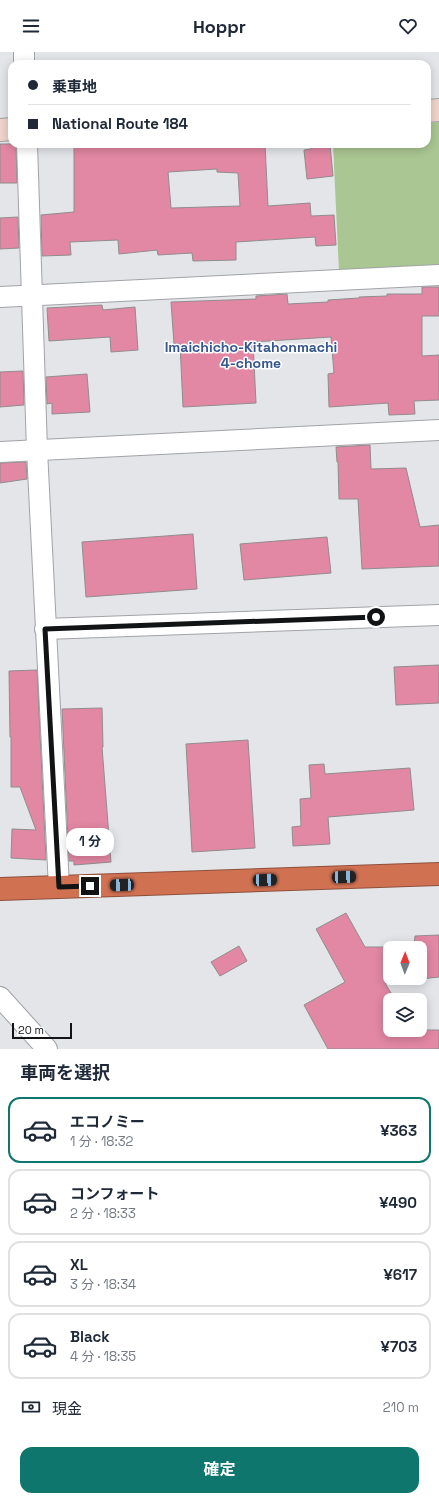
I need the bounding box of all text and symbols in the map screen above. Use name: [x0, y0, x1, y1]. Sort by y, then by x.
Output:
icon: menu: [20, 15, 42, 37]
text: Hoppr: [193, 15, 246, 38]
icon: heart: [397, 15, 419, 37]
text: 乗車地: [52, 77, 97, 96]
text: National Route 184: [52, 114, 188, 133]
district label: Imaichicho-Kitahonmachi 4-chome: [165, 338, 337, 372]
route start: [367, 608, 385, 626]
callout: 1 分: [66, 828, 114, 856]
text: 1 分: [79, 833, 101, 850]
car: [332, 871, 356, 883]
car: [253, 874, 277, 886]
route end: [81, 877, 99, 895]
car: [110, 879, 134, 891]
north arrow: [383, 941, 427, 985]
map controls: [383, 941, 427, 1037]
button: layers: [383, 993, 427, 1037]
scale bar: [12, 1021, 72, 1040]
text: 20 m: [18, 1023, 44, 1037]
text: 車両を選択: [20, 1061, 110, 1084]
icon: car: [22, 1112, 58, 1148]
text: エコノミー: [70, 1112, 145, 1131]
text: ¥363: [380, 1121, 417, 1140]
text: 1 分 · 18:32: [70, 1133, 133, 1150]
icon: car: [22, 1184, 58, 1220]
text: コンフォート: [70, 1184, 160, 1203]
text: ¥490: [379, 1193, 417, 1212]
text: 2 分 · 18:33: [70, 1205, 136, 1222]
text: XL: [70, 1255, 88, 1274]
icon: car: [22, 1256, 58, 1292]
text: ¥617: [383, 1265, 417, 1284]
text: 3 分 · 18:34: [70, 1276, 136, 1293]
text: Black: [70, 1327, 110, 1346]
icon: car: [22, 1328, 58, 1364]
text: ¥703: [381, 1337, 417, 1356]
text: 4 分 · 18:35: [70, 1348, 136, 1365]
icon: cash: [20, 1396, 42, 1418]
text: 現金: [52, 1399, 82, 1418]
text: 210 m: [383, 1399, 419, 1416]
button: 確定: [20, 1447, 419, 1493]

